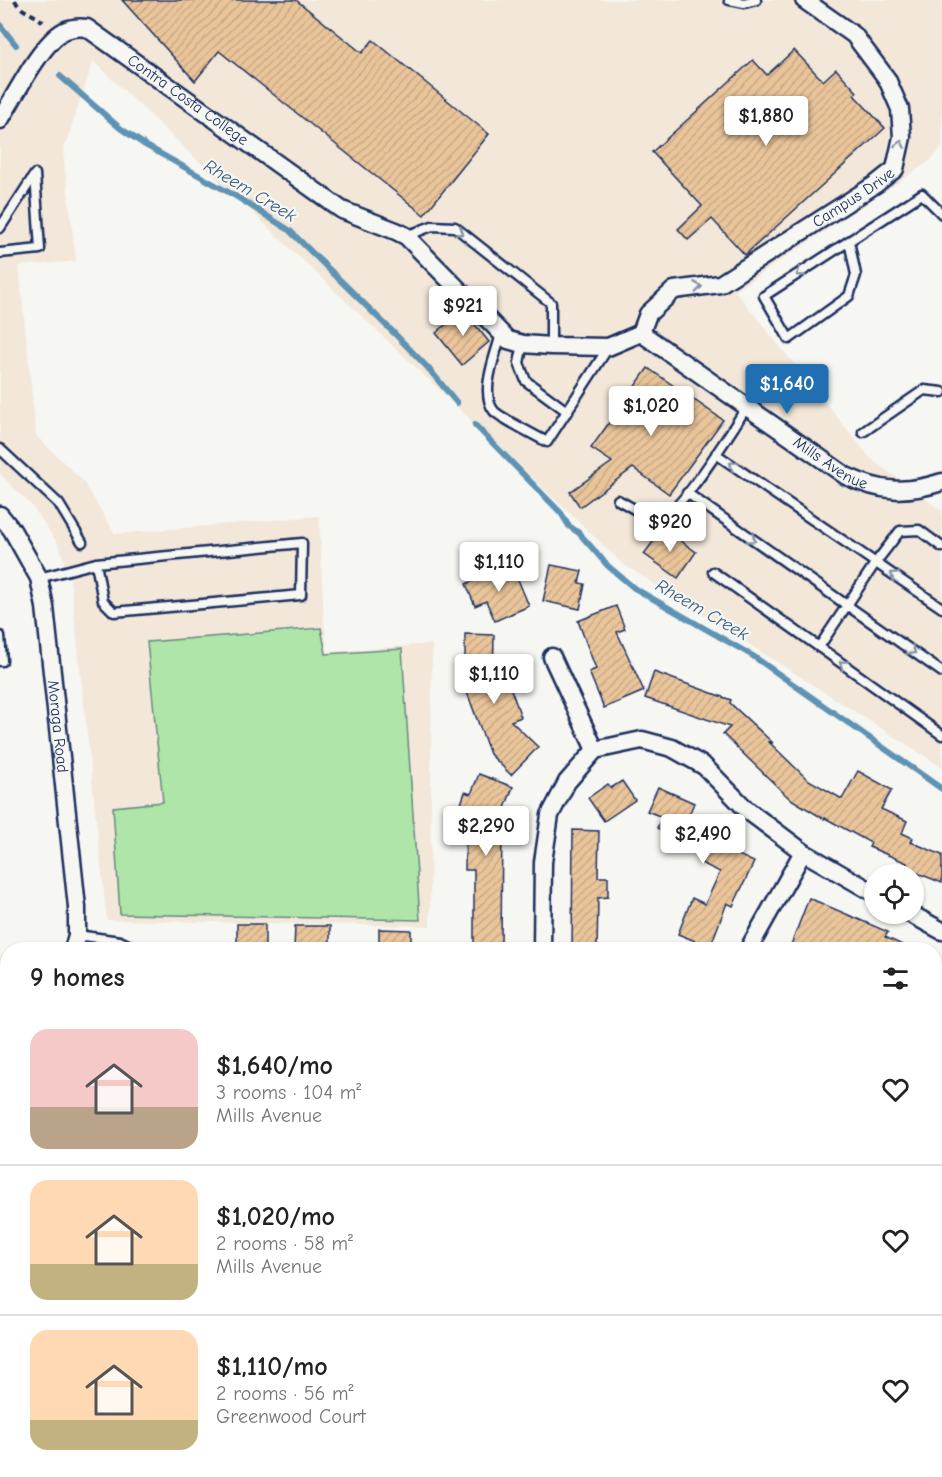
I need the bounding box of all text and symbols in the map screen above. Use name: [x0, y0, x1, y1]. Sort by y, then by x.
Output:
street label: Contra Costa College: [124, 51, 252, 149]
pin: $1,880: [717, 96, 815, 147]
text: $1,880: [738, 104, 794, 127]
one-way arrow: [893, 139, 906, 149]
water label: Rheem Creek: [200, 155, 300, 227]
street label: Campus Drive: [809, 164, 898, 231]
one-way arrow: [454, 225, 465, 236]
one-way arrow: [796, 266, 807, 277]
one-way arrow: [693, 281, 702, 294]
pin: $921: [427, 286, 499, 337]
text: $921: [443, 294, 483, 317]
pin: $1,640: [738, 364, 836, 415]
text: $1,640: [760, 372, 815, 395]
pin: $1,020: [602, 386, 700, 437]
text: $1,020: [623, 394, 679, 417]
street label: Mills Avenue: [790, 433, 870, 493]
one-way arrow: [729, 461, 740, 472]
pin: $920: [634, 502, 706, 553]
text: $920: [648, 510, 692, 533]
one-way arrow: [746, 532, 757, 543]
pin: $1,110: [450, 542, 548, 593]
text: $1,110: [474, 550, 524, 573]
one-way arrow: [890, 571, 901, 582]
water label: Rheem Creek: [652, 575, 752, 645]
one-way arrow: [905, 644, 916, 655]
pin: $1,110: [445, 654, 543, 705]
one-way arrow: [839, 660, 850, 671]
text: $1,110: [469, 662, 519, 685]
street label: Moraga Road: [44, 679, 72, 774]
pin: $2,290: [437, 806, 535, 857]
text: $2,290: [457, 814, 515, 837]
pin: $2,490: [654, 814, 752, 865]
text: $2,490: [674, 822, 732, 845]
map controls: [864, 864, 924, 924]
button: locate: [864, 864, 924, 924]
icon: filters: [879, 962, 912, 995]
text: 9 homes: [30, 963, 125, 993]
text: $1,640/mo: [216, 1051, 333, 1081]
icon: home: [78, 1053, 150, 1125]
icon: heart: [879, 1073, 912, 1106]
text: 3 rooms · 104 m²: [216, 1081, 361, 1104]
text: Mills Avenue: [216, 1104, 322, 1127]
text: $1,020/mo: [216, 1202, 335, 1232]
icon: home: [78, 1204, 150, 1276]
icon: heart: [879, 1224, 912, 1257]
text: 2 rooms · 58 m²: [216, 1232, 353, 1255]
text: Mills Avenue: [216, 1255, 322, 1278]
text: $1,110/mo: [216, 1352, 328, 1382]
icon: home: [78, 1354, 150, 1426]
icon: heart: [879, 1374, 912, 1407]
text: 2 rooms · 56 m²: [216, 1382, 354, 1405]
text: Greenwood Court: [216, 1405, 366, 1428]

